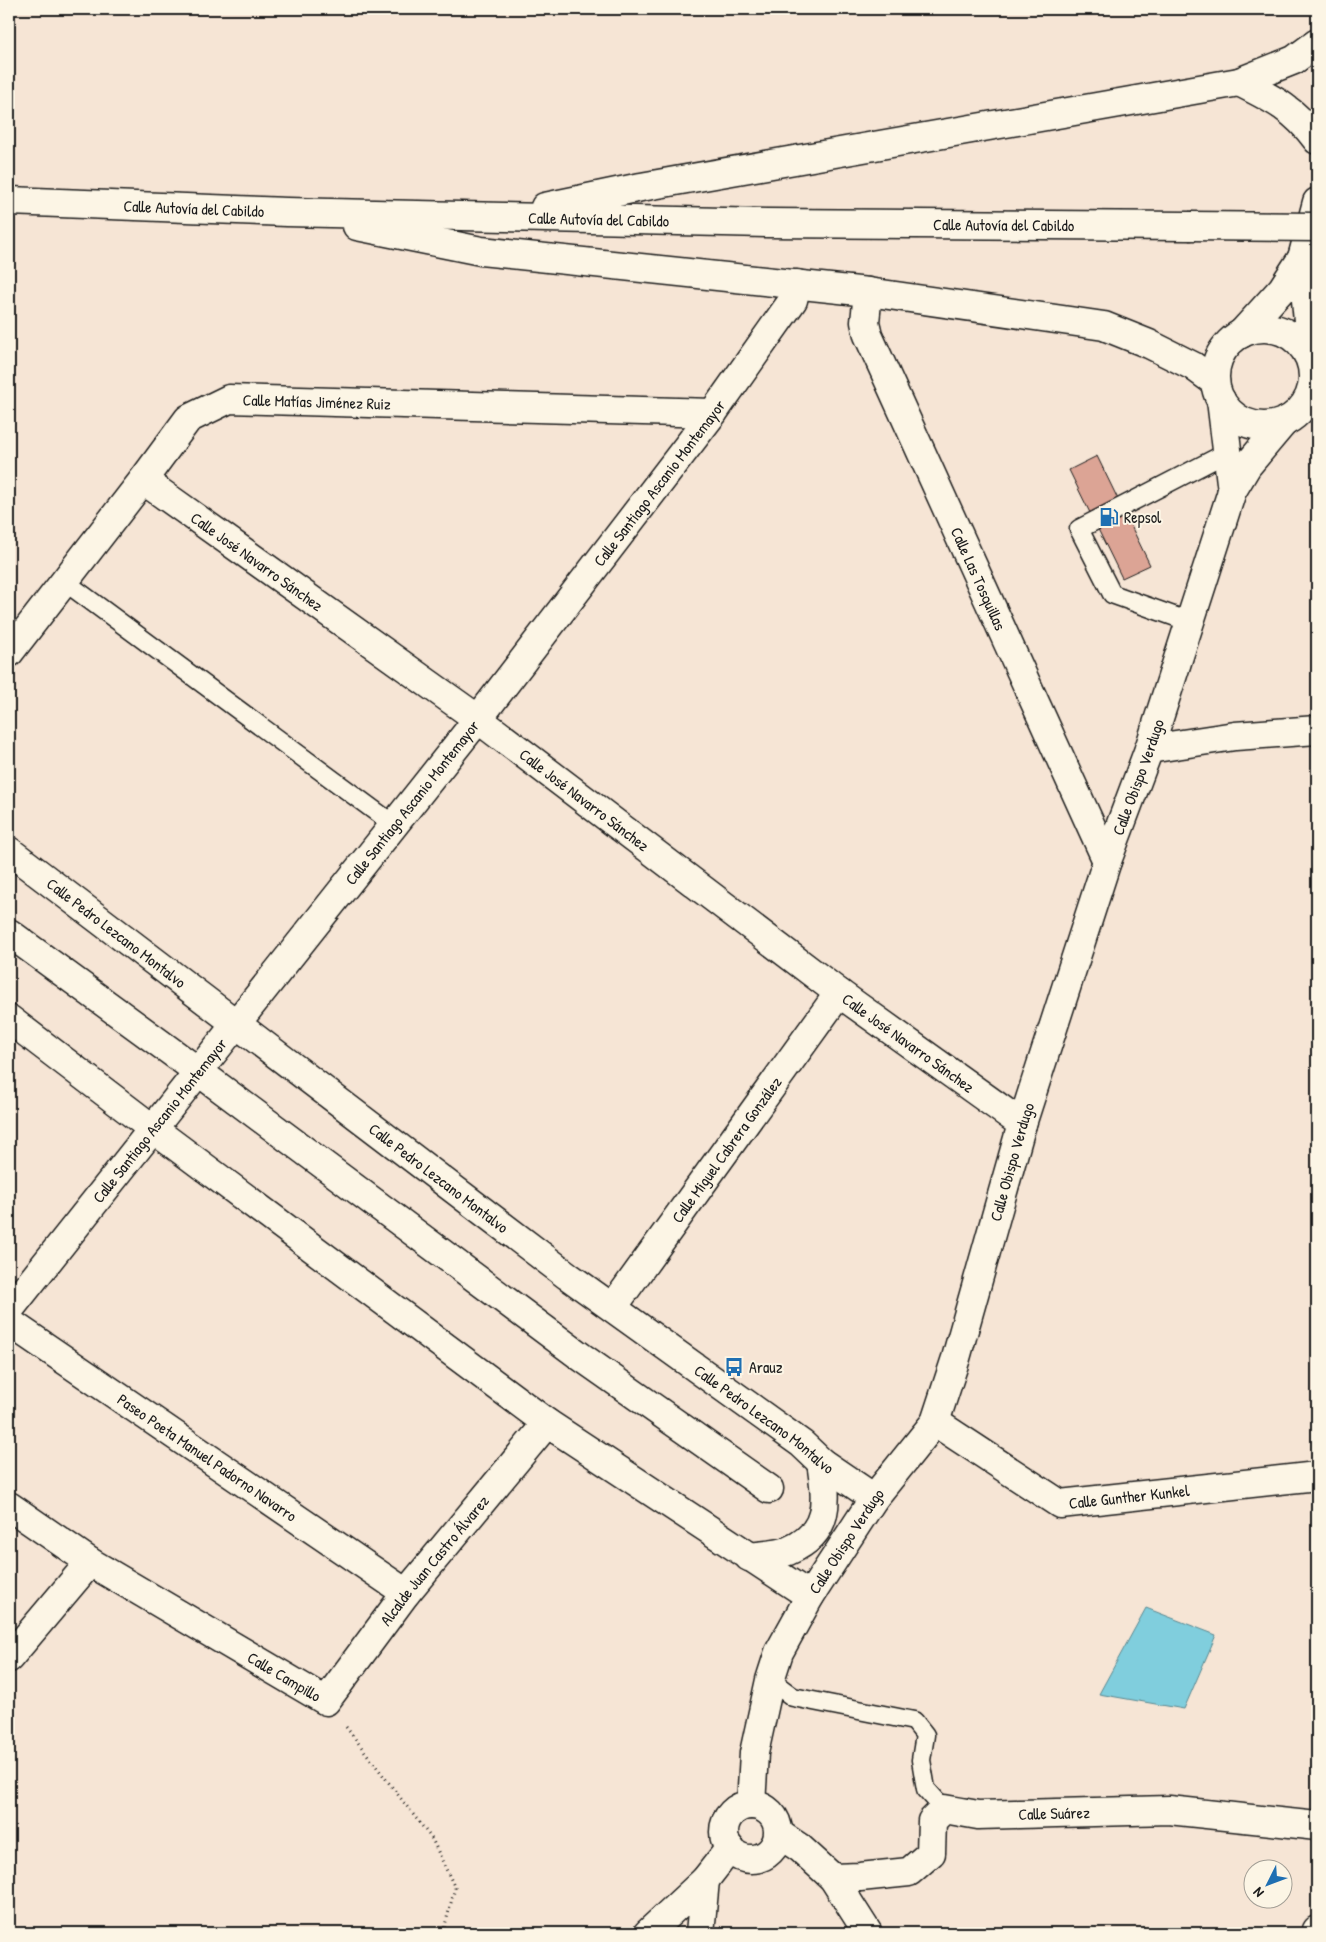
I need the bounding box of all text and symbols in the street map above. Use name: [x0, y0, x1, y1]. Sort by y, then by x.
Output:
street label: Calle Autovía del Cabildo: [123, 195, 265, 222]
street label: Calle Autovía del Cabildo: [528, 207, 670, 232]
street label: Calle Autovía del Cabildo: [933, 213, 1075, 236]
street label: Calle Matías Jiménez Ruiz: [242, 388, 391, 415]
street label: Calle Santiago Ascanio Montemayor: [588, 395, 730, 571]
fuel station icon: Repsol: [1098, 506, 1120, 528]
place label: Repsol: [1124, 506, 1162, 528]
street label: Calle José Navarro Sánchez: [186, 507, 328, 616]
street label: Calle Las Tosquillas: [946, 523, 1012, 634]
street label: Calle Santiago Ascanio Montemayor: [340, 715, 484, 889]
street label: Calle Obispo Verdugo: [1107, 716, 1169, 838]
street label: Calle José Navarro Sánchez: [515, 743, 654, 856]
street label: Calle Pedro Lezcano Montalvo: [42, 873, 191, 993]
street label: Calle José Navarro Sánchez: [838, 988, 979, 1098]
street label: Calle Santiago Ascanio Montemayor: [87, 1033, 232, 1207]
street label: Calle Miguel Cabrera González: [666, 1072, 787, 1227]
street label: Calle Obispo Verdugo: [984, 1099, 1039, 1223]
street label: Calle Pedro Lezcano Montalvo: [365, 1118, 514, 1238]
bus stop icon: Arauz: [723, 1356, 745, 1378]
place label: Arauz: [749, 1356, 783, 1378]
street label: Calle Pedro Lezcano Montalvo: [690, 1359, 839, 1479]
street label: Paseo Poeta Manuel Padorno Navarro: [113, 1388, 302, 1527]
street label: Calle Gunther Kunkel: [1068, 1479, 1191, 1514]
street label: Calle Obispo Verdugo: [803, 1483, 889, 1598]
street label: Alcalde Juan Castro Álvarez: [375, 1490, 494, 1630]
street label: Calle Campillo: [244, 1646, 326, 1707]
street label: Calle Suárez: [1018, 1801, 1090, 1825]
north arrow: [1244, 1860, 1294, 1910]
text: N: [1248, 1884, 1268, 1902]

